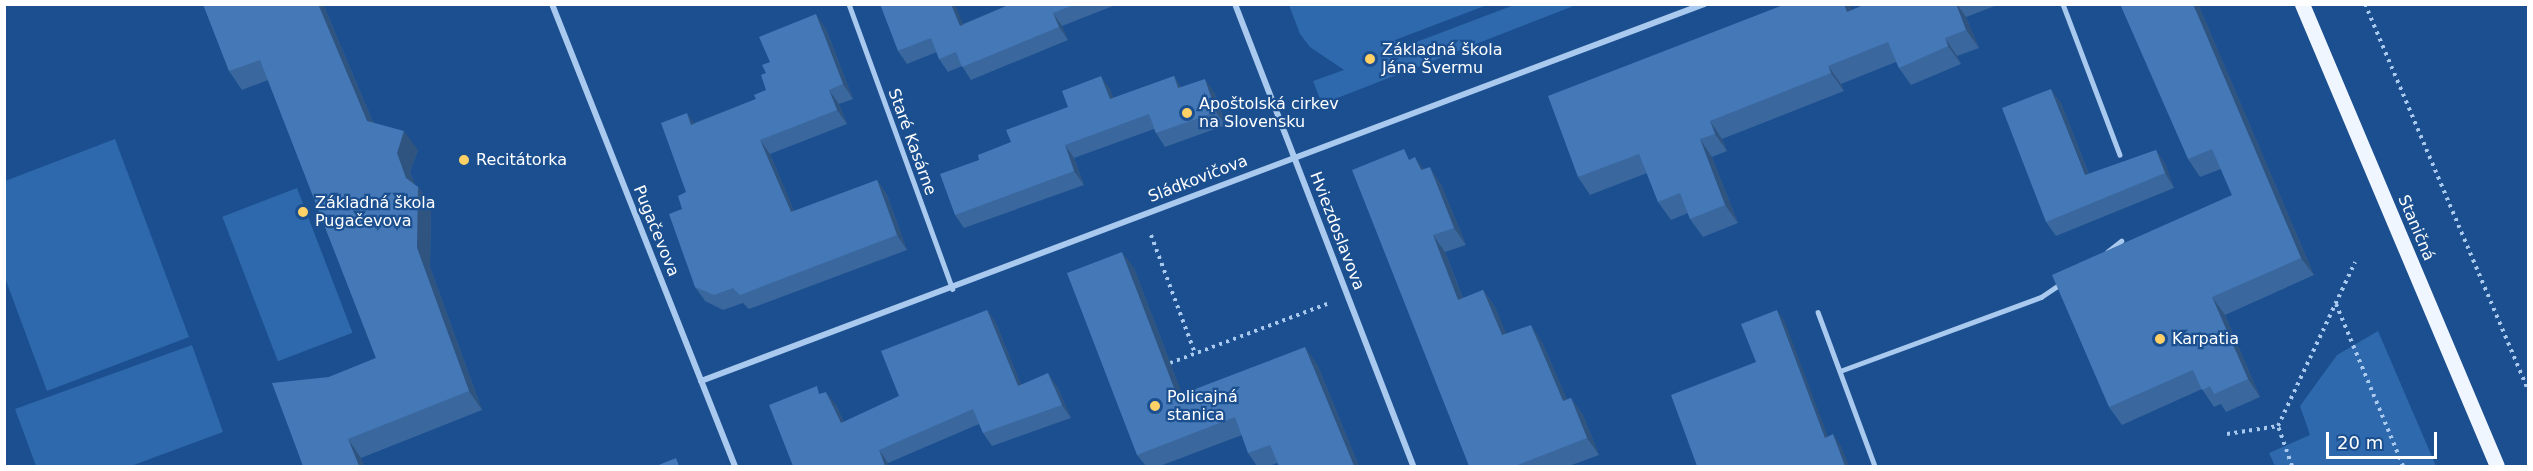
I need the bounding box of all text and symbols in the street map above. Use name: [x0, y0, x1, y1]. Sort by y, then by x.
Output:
place label: Základná škola Jána Švermu: [1382, 40, 1503, 78]
marker: Základná škola Jána Švermu: [1363, 52, 1377, 66]
street label: Staré Kasárne: [884, 86, 940, 198]
place label: Apoštolská cirkev na Slovensku: [1199, 94, 1339, 132]
marker: Apoštolská cirkev na Slovensku: [1180, 106, 1194, 120]
place label: Recitátorka: [476, 150, 567, 170]
street label: Sládkovičova: [1146, 151, 1250, 207]
marker: Recitátorka: [457, 153, 471, 167]
street label: Hviezdoslavova: [1306, 169, 1368, 293]
street label: Pugačevova: [629, 183, 683, 279]
street label: Staničná: [2394, 192, 2438, 264]
place label: Základná škola Pugačevova: [315, 193, 436, 231]
marker: Základná škola Pugačevova: [296, 205, 310, 219]
place label: Karpatia: [2172, 329, 2239, 349]
marker: Karpatia: [2153, 332, 2167, 346]
place label: Policajná stanica: [1167, 387, 1238, 425]
marker: Policajná stanica: [1148, 399, 1162, 413]
scale bar: [2329, 420, 2440, 458]
text: 20 m: [2337, 432, 2383, 453]

